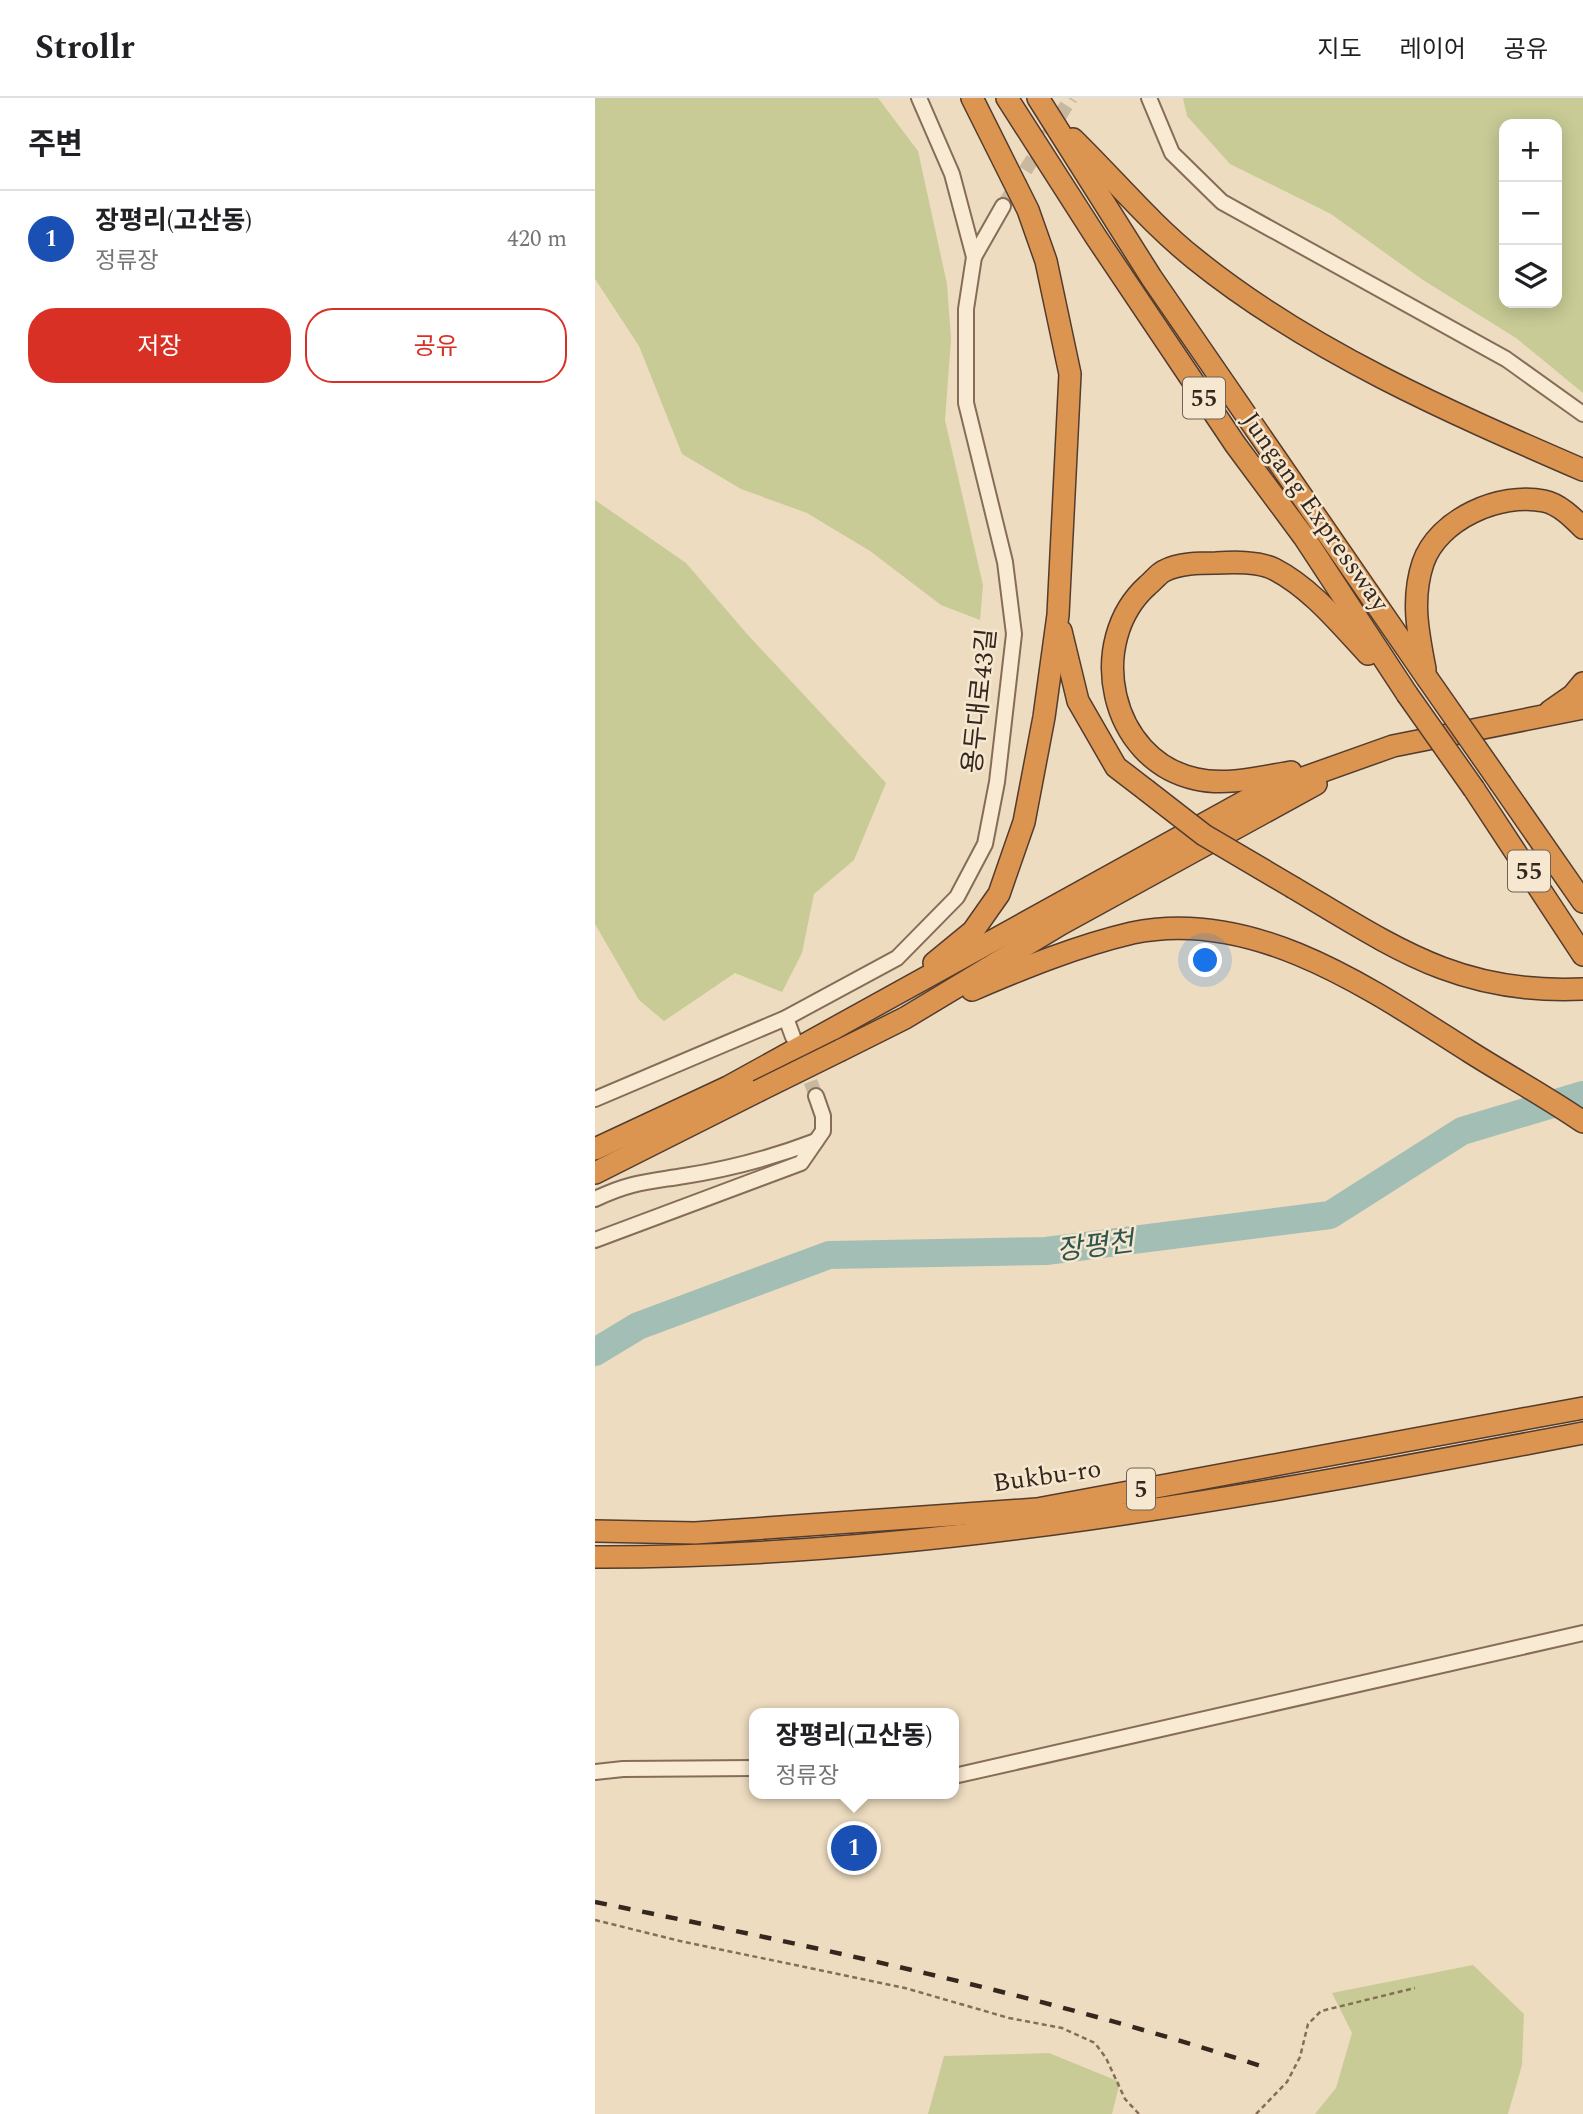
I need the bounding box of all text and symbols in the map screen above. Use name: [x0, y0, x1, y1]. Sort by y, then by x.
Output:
text: Strollr: [35, 23, 135, 73]
text: 지도: [1317, 32, 1362, 68]
text: 레이어: [1400, 32, 1466, 68]
text: 공유: [1504, 32, 1548, 68]
map controls: [1499, 119, 1562, 308]
button: +: [1499, 119, 1562, 182]
text: 주변: [28, 122, 83, 168]
button: −: [1499, 182, 1562, 245]
text: 장평리(고산동): [95, 201, 252, 241]
text: 1: [45, 222, 57, 257]
text: 420 m: [507, 222, 567, 257]
text: 정류장: [95, 244, 158, 279]
button: layers: [1499, 245, 1562, 308]
button: 저장: [28, 308, 291, 383]
button: 공유: [305, 308, 567, 383]
road number: 55: [1183, 377, 1225, 418]
street label: Jungang Expressway: [1231, 403, 1400, 621]
street label: 용두대로43길: [952, 627, 1007, 776]
road number: 55: [1508, 850, 1550, 892]
your location: [1188, 943, 1222, 977]
water label: 장평천: [1054, 1220, 1139, 1273]
street label: Bukbu-ro: [990, 1449, 1104, 1503]
road number: 5: [1127, 1469, 1155, 1510]
popup: [749, 1708, 959, 1799]
text: 장평리(고산동): [775, 1716, 933, 1756]
text: 정류장: [775, 1759, 839, 1794]
pin: 1: [831, 1822, 877, 1874]

